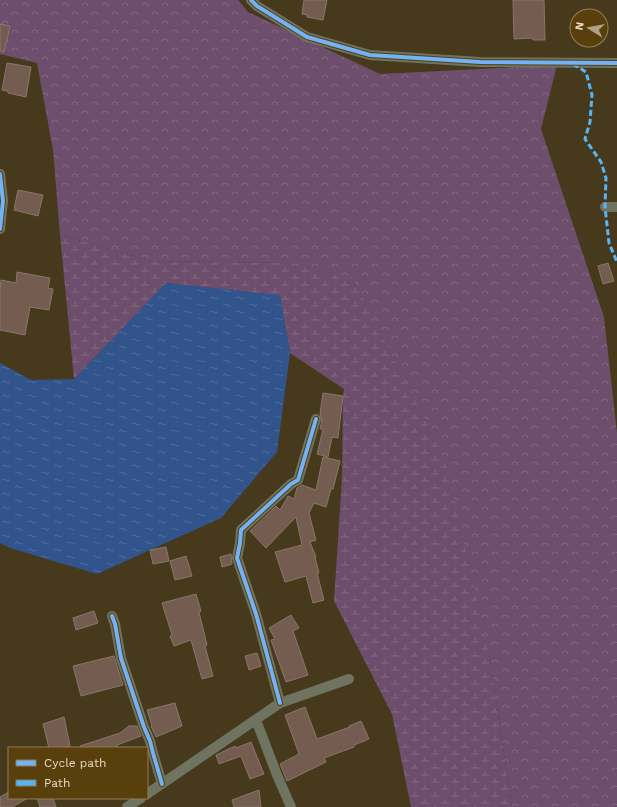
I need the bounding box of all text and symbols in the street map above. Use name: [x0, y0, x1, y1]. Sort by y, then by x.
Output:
north arrow: [569, 8, 609, 48]
text: N: [573, 21, 587, 31]
legend: [8, 747, 148, 799]
text: Cycle path: [44, 756, 106, 770]
text: Path: [44, 776, 70, 790]

